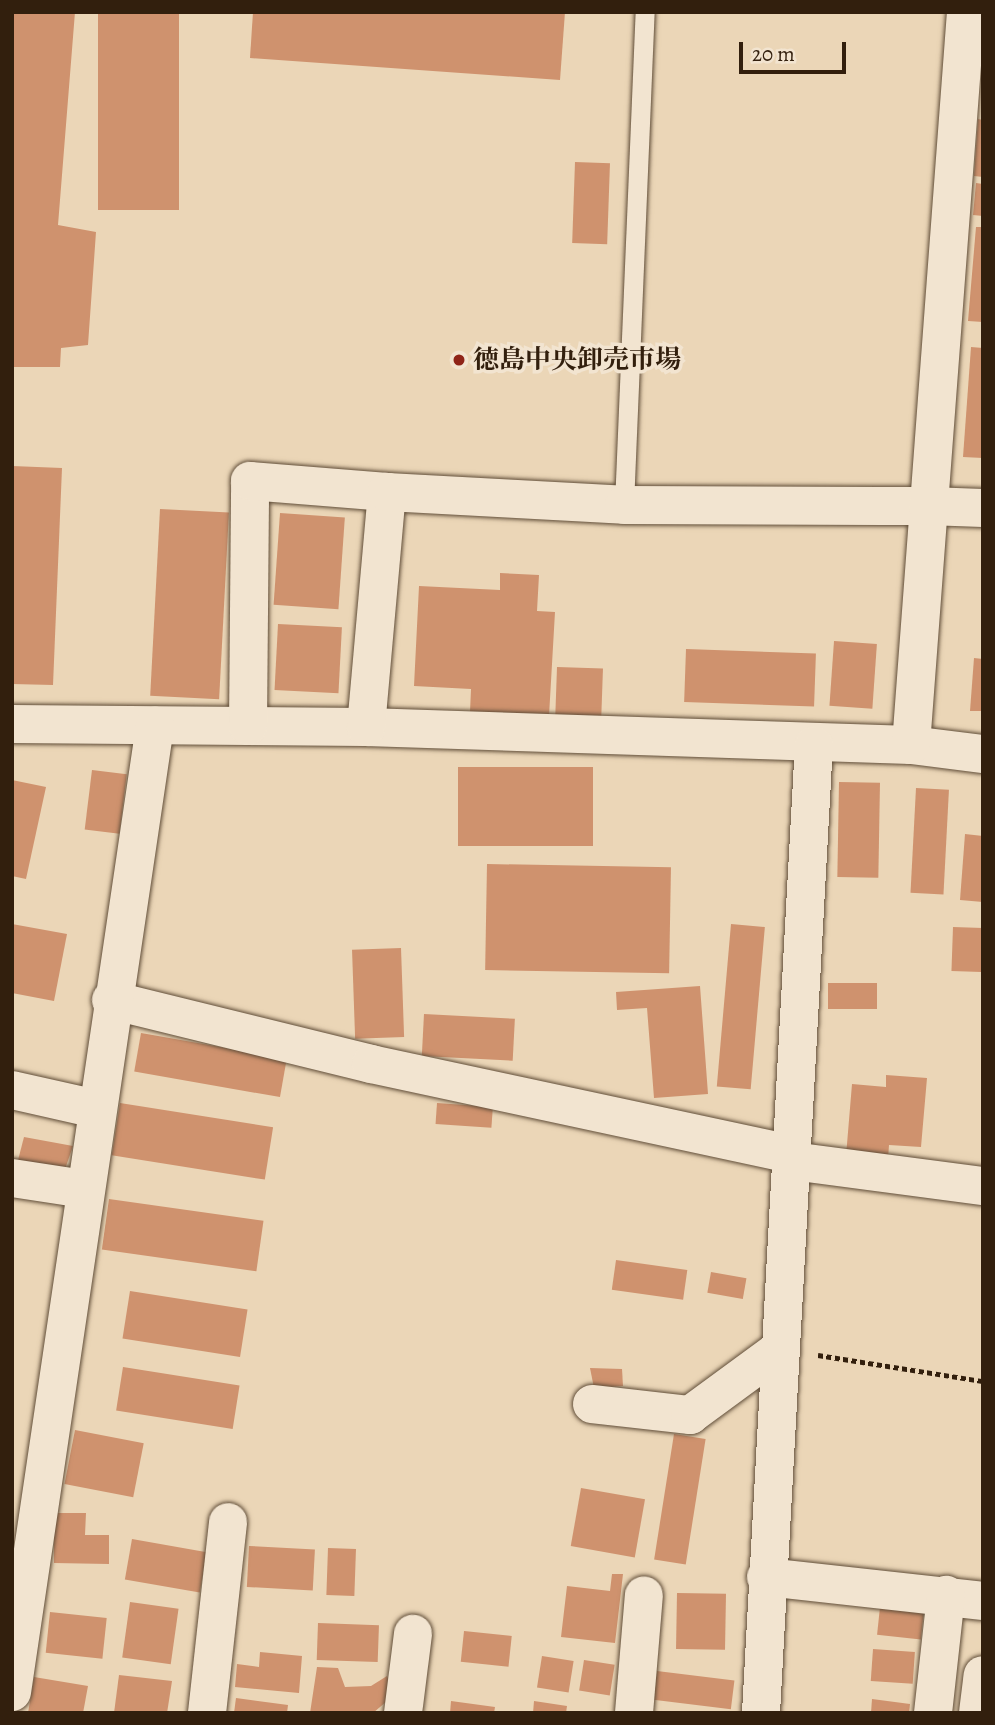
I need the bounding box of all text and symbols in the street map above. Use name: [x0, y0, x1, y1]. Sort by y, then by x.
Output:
scale bar: [743, 28, 850, 72]
text: 20 m: [752, 40, 795, 68]
place label: 徳島中央卸売市場: [473, 344, 681, 376]
marker: 徳島中央卸売市場: [451, 352, 467, 368]

